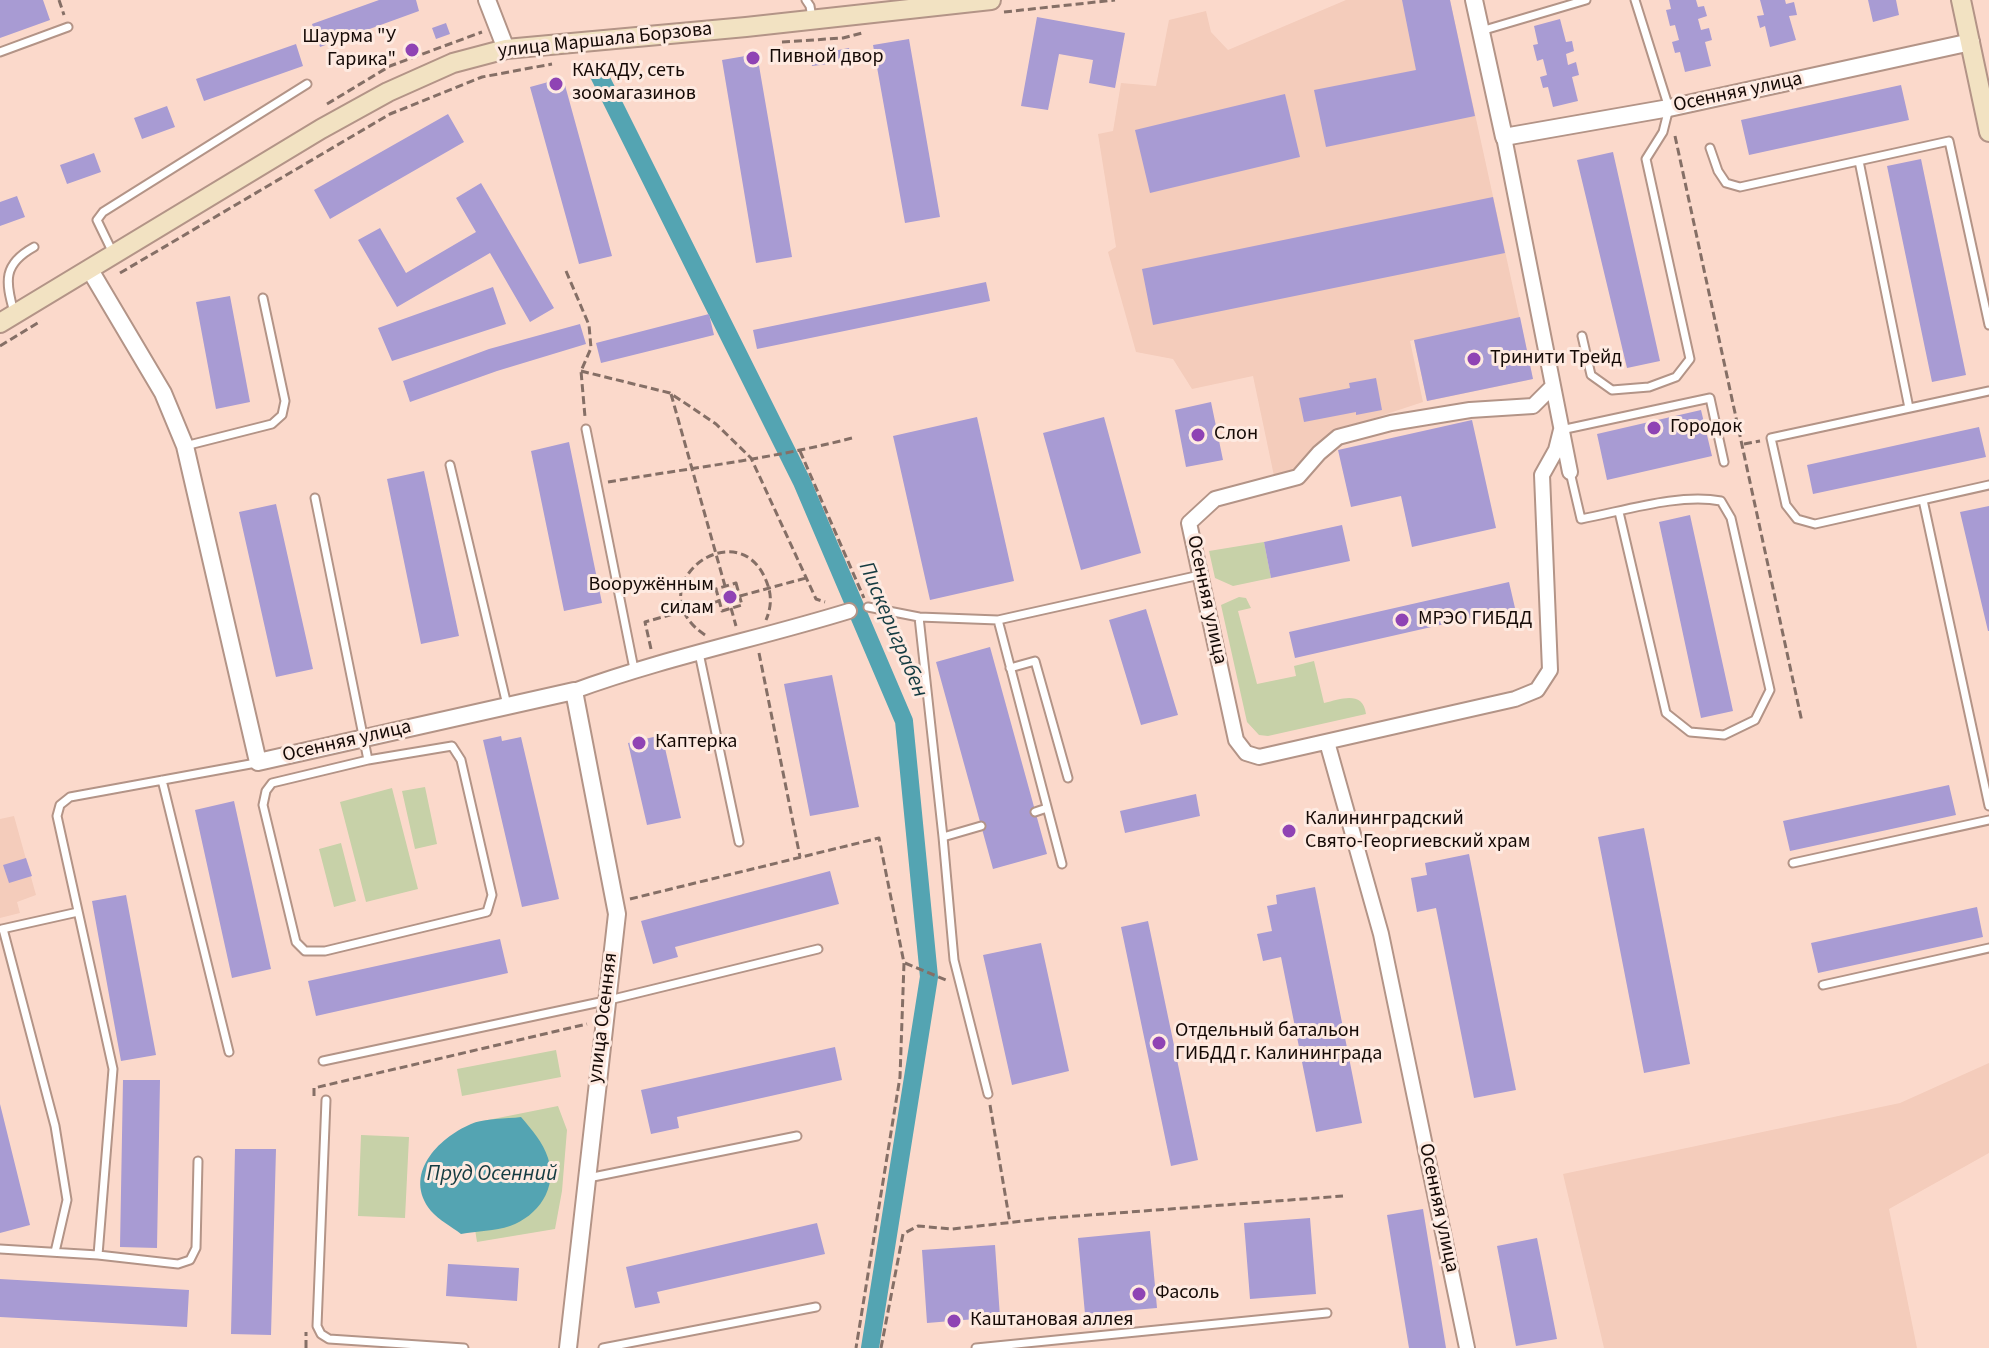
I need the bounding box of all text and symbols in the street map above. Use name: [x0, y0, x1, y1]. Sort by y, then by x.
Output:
street label: улица Маршала Борзова: [497, 18, 713, 64]
place label: Шаурма "У Гарика": [302, 26, 396, 73]
marker: Шаурма "У Гарика": [403, 41, 421, 59]
place label: Пивной двор: [769, 46, 883, 70]
marker: Пивной двор: [744, 49, 762, 67]
place label: КАКАДУ, сеть зоомагазинов: [572, 60, 696, 107]
street label: Осенняя улица: [1671, 68, 1805, 118]
marker: КАКАДУ, сеть зоомагазинов: [547, 75, 565, 93]
place label: Тринити Трейд: [1490, 347, 1622, 371]
marker: Тринити Трейд: [1465, 350, 1483, 368]
place label: Городок: [1670, 416, 1742, 440]
marker: Городок: [1645, 419, 1663, 437]
place label: Слон: [1214, 423, 1258, 447]
marker: Слон: [1189, 426, 1207, 444]
street label: Осенняя улица: [1181, 533, 1231, 667]
water label: Пискериграбен: [852, 558, 932, 702]
place label: Вооружённым силам: [588, 574, 714, 621]
marker: Вооружённым силам: [721, 588, 739, 606]
place label: МРЭО ГИБДД: [1418, 608, 1532, 632]
marker: МРЭО ГИБДД: [1393, 611, 1411, 629]
street label: Осенняя улица: [280, 716, 414, 768]
place label: Каптерка: [655, 731, 737, 755]
marker: Каптерка: [630, 734, 648, 752]
place label: Калининградский Свято-Георгиевский храм: [1305, 808, 1530, 855]
marker: Калининградский Свято-Георгиевский храм: [1280, 822, 1298, 840]
street label: улица Осенняя: [584, 951, 624, 1085]
place label: Отдельный батальон ГИБДД г. Калининграда: [1175, 1020, 1382, 1067]
marker: Отдельный батальон ГИБДД г. Калининграда: [1150, 1034, 1168, 1052]
street label: Осенняя улица: [1413, 1141, 1463, 1275]
water label: Пруд Осенний: [427, 1162, 557, 1188]
place label: Фасоль: [1155, 1282, 1219, 1306]
marker: Фасоль: [1130, 1285, 1148, 1303]
place label: Каштановая аллея: [970, 1309, 1134, 1333]
marker: Каштановая аллея: [945, 1312, 963, 1330]

